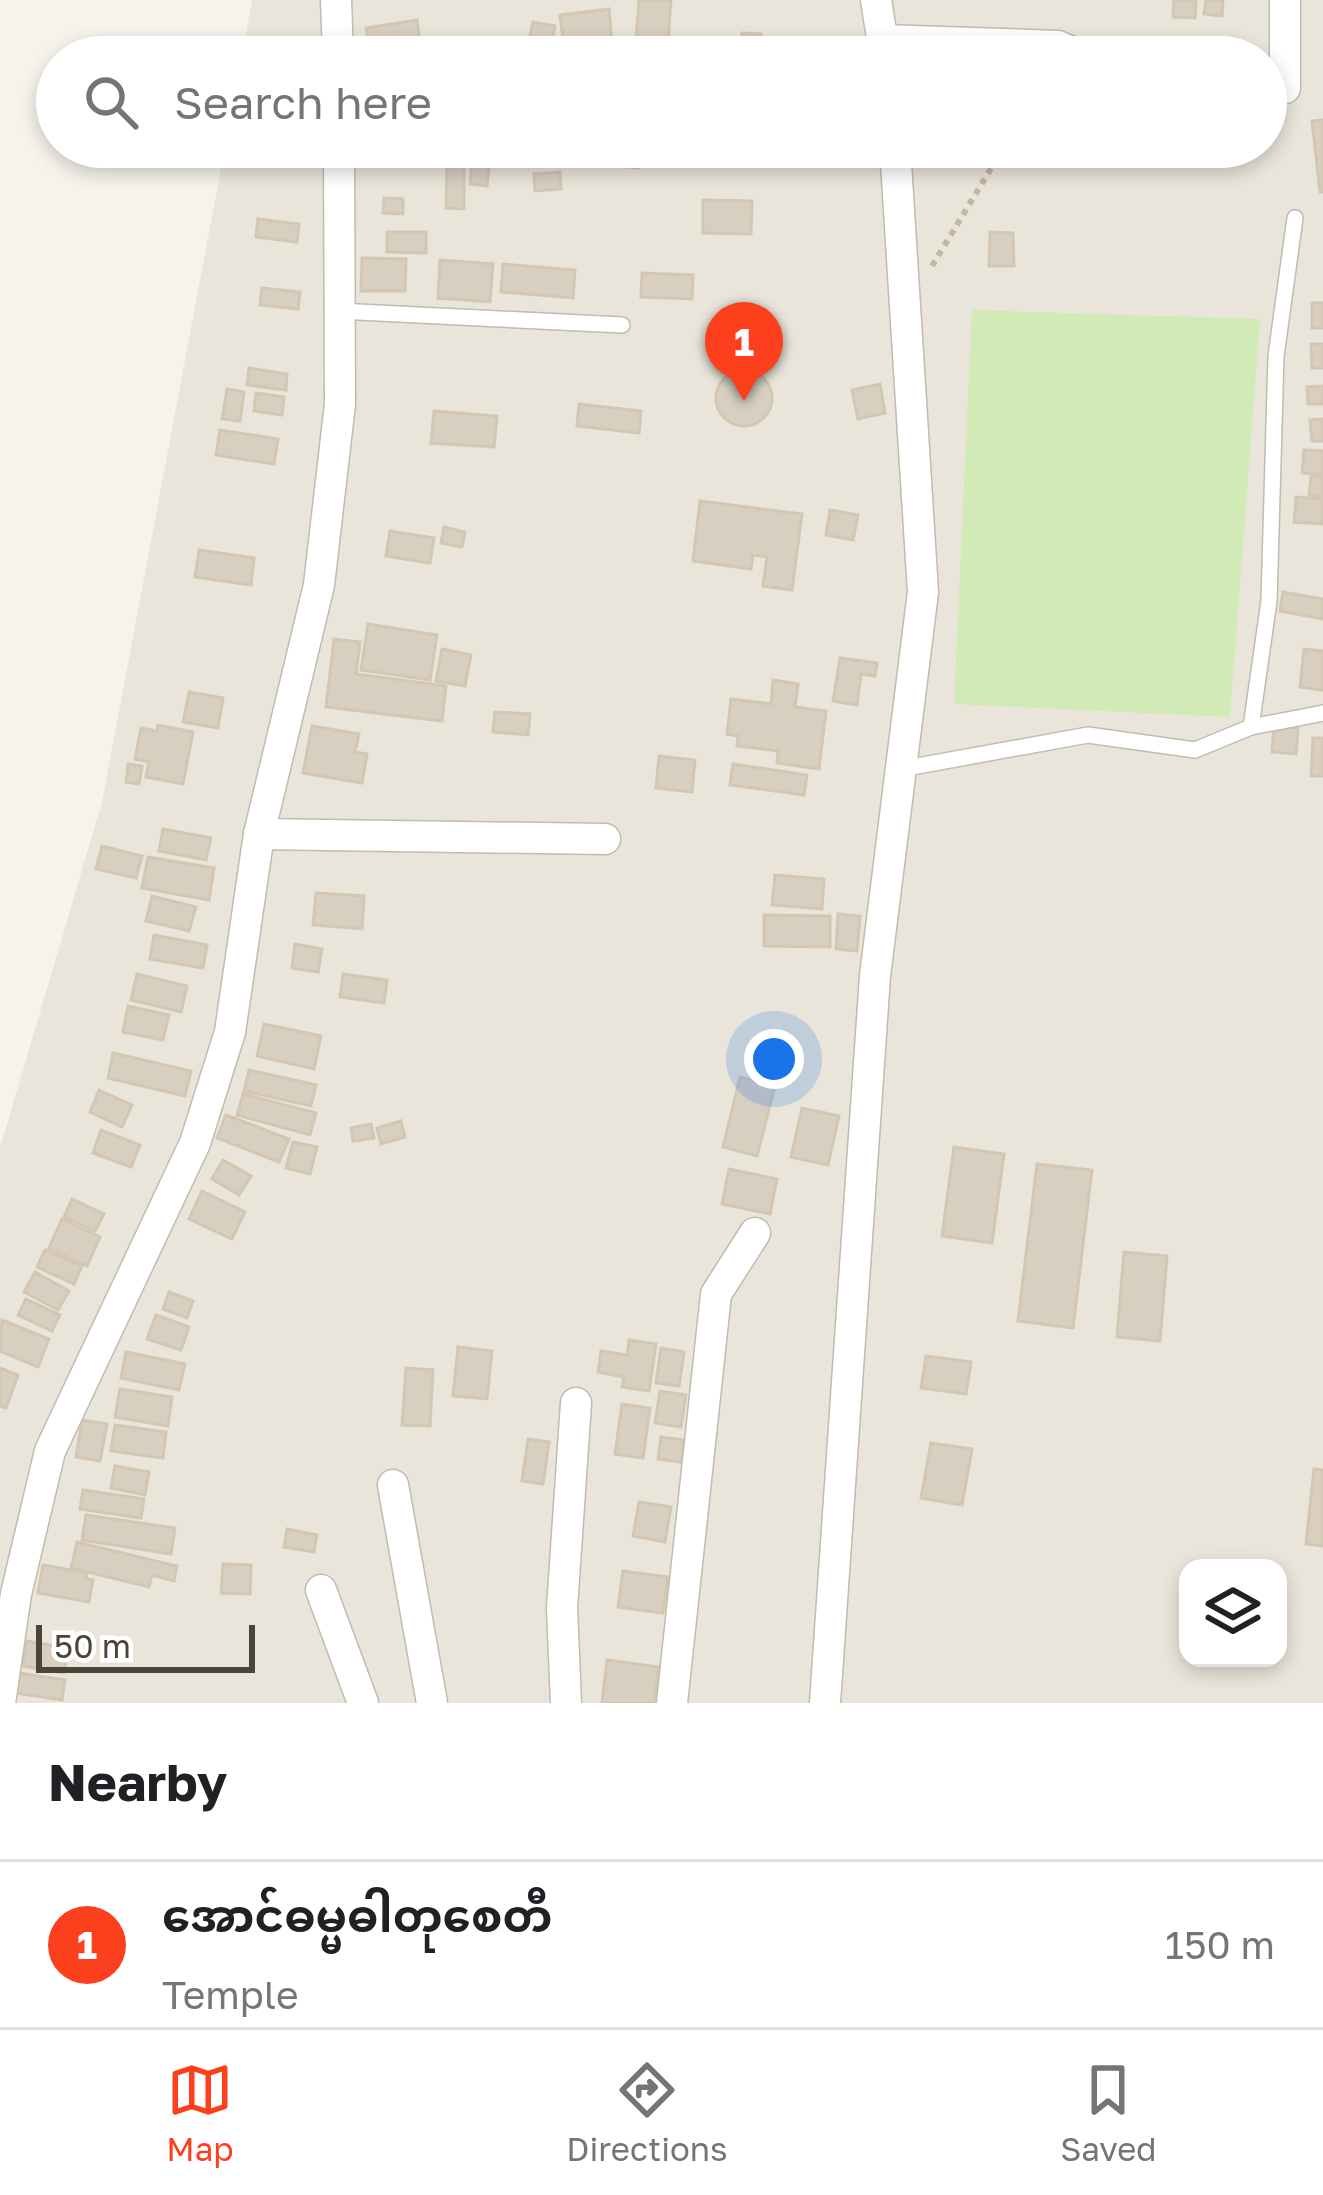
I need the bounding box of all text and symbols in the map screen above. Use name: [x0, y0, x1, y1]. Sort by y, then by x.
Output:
search box: [36, 36, 1287, 168]
icon: search: [78, 69, 144, 135]
text: Search here: [174, 75, 432, 129]
pin: 1: [705, 302, 783, 401]
your location: [744, 1029, 804, 1089]
map controls: [1179, 1559, 1287, 1667]
button: layers: [1179, 1559, 1287, 1667]
scale bar: [36, 1619, 255, 1672]
text: 50 m: [54, 1626, 131, 1665]
text: Nearby: [48, 1751, 227, 1812]
text: အောင်ဓမ္မဓါတုစေတီ: [162, 1888, 552, 1942]
text: 1: [77, 1921, 97, 1968]
text: 150 m: [1165, 1921, 1275, 1968]
text: Temple: [162, 1971, 299, 2018]
tab: Map: [166, 2057, 234, 2168]
tab: Directions: [566, 2057, 728, 2168]
tab: Saved: [1060, 2057, 1157, 2168]

